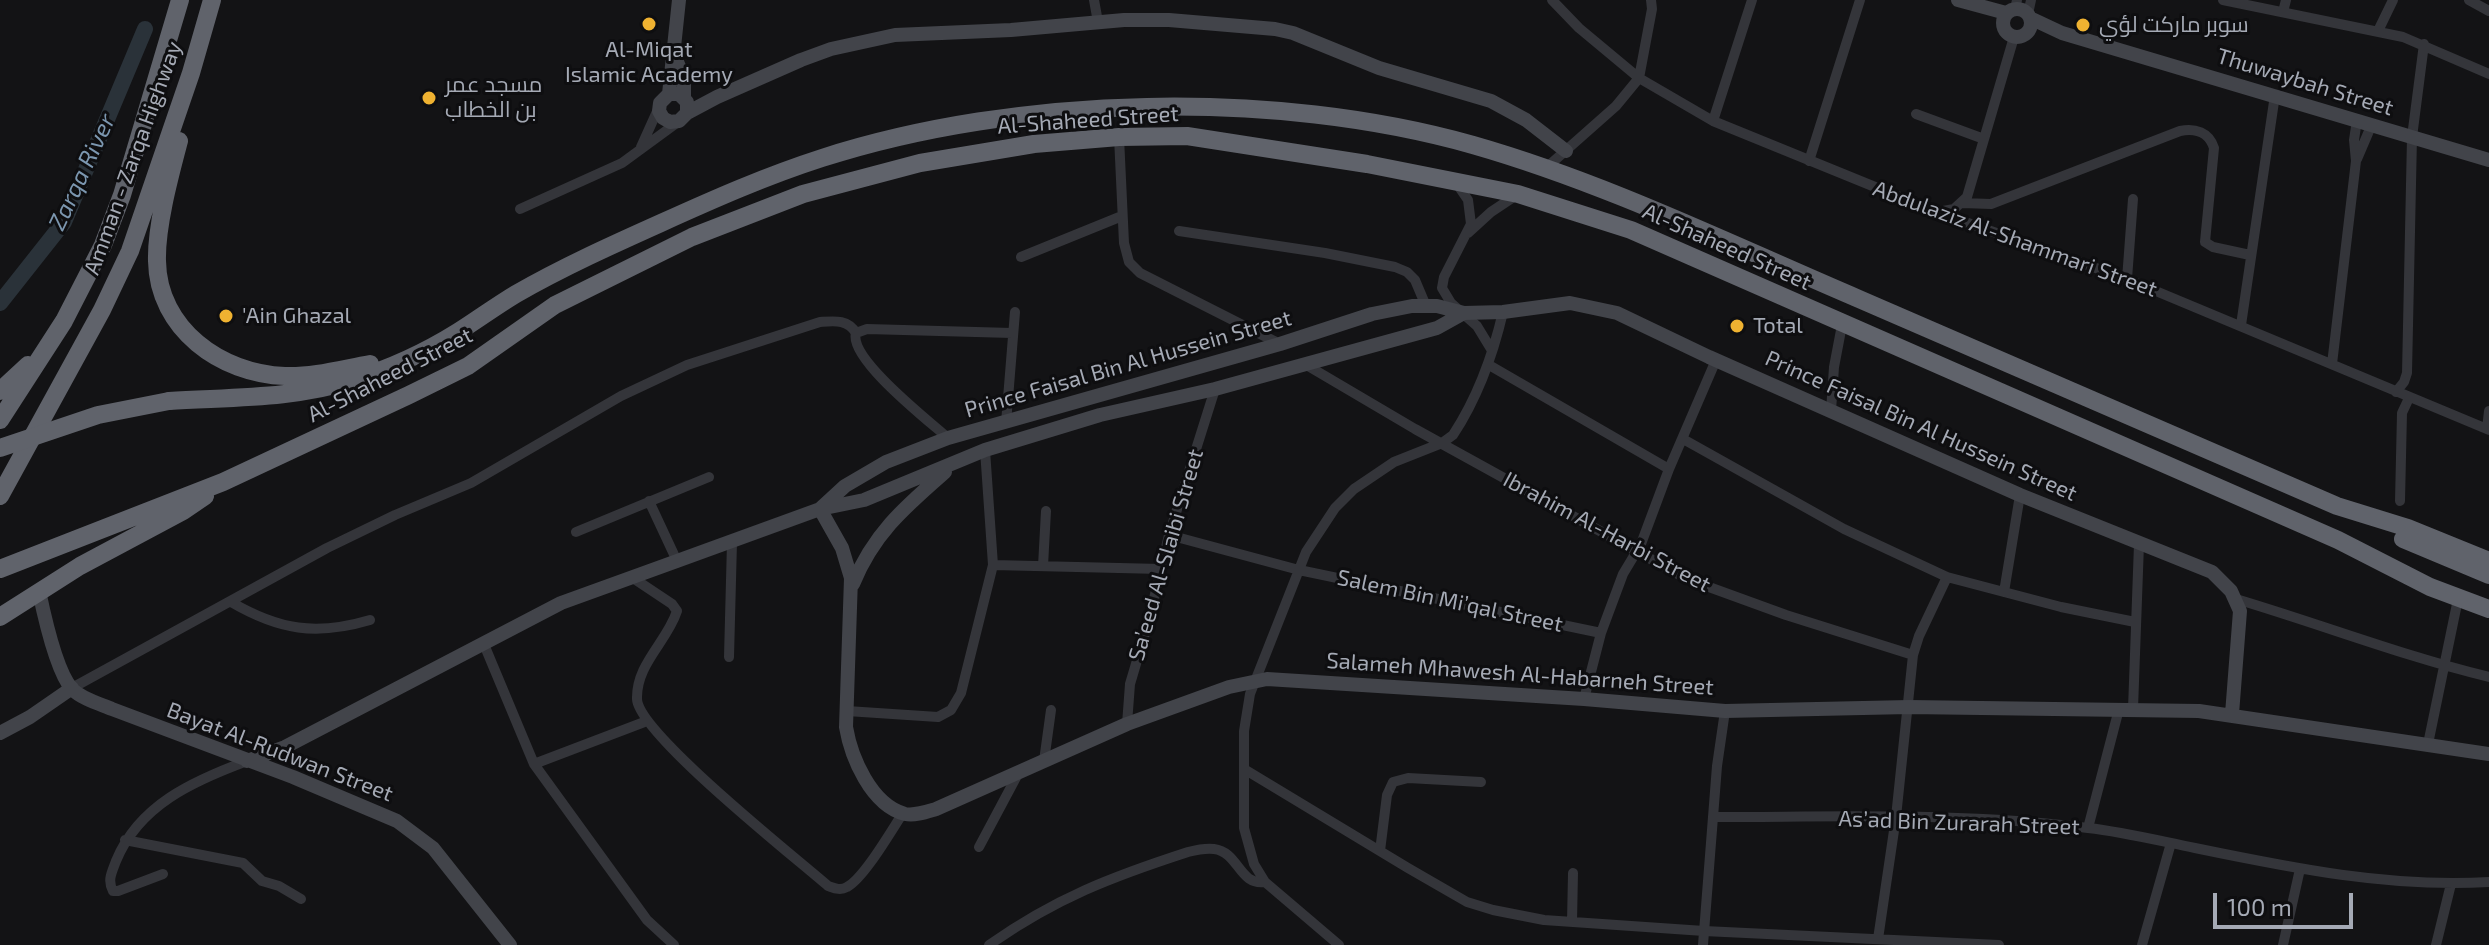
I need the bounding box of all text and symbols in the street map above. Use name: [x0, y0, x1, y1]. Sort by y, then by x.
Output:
place label: سوبر ماركت لؤي: [2099, 12, 2249, 38]
marker: Al-Miqat Islamic Academy: [640, 15, 658, 33]
marker: سوبر ماركت لؤي: [2074, 16, 2092, 34]
place label: Al-Miqat Islamic Academy: [565, 37, 733, 88]
street label: Amman - Zarqa Highway: [78, 38, 188, 278]
street label: Thuwaybah Street: [2213, 43, 2397, 121]
place label: مسجد عمر بن الخطاب: [445, 72, 542, 124]
marker: مسجد عمر بن الخطاب: [420, 89, 438, 107]
street label: Al-Shaheed Street: [996, 100, 1180, 140]
water label: Zarqa River: [42, 109, 122, 235]
street label: Abdulaziz Al-Shammari Street: [1869, 175, 2161, 303]
street label: Al-Shaheed Street: [1639, 198, 1815, 296]
place label: 'Ain Ghazal: [242, 303, 351, 329]
street label: Prince Faisal Bin Al Hussein Street: [962, 305, 1294, 423]
marker: 'Ain Ghazal: [217, 307, 235, 325]
place label: Total: [1753, 313, 1803, 339]
marker: Total: [1728, 317, 1746, 335]
street label: Al-Shaheed Street: [303, 322, 477, 428]
street label: Prince Faisal Bin Al Hussein Street: [1761, 345, 2081, 507]
street label: Sa’eed Al-Slaibi Street: [1123, 446, 1209, 664]
street label: Ibrahim Al-Harbi Street: [1499, 466, 1715, 598]
street label: Salem Bin Mi’qal Street: [1335, 564, 1565, 638]
street label: Salameh Mhawesh Al-Habarneh Street: [1326, 647, 1714, 701]
street label: Bayat Al-Rudwan Street: [163, 697, 397, 807]
street label: As’ad Bin Zurarah Street: [1838, 806, 2080, 840]
scale bar: [2217, 877, 2357, 927]
text: 100 m: [2227, 892, 2292, 921]

